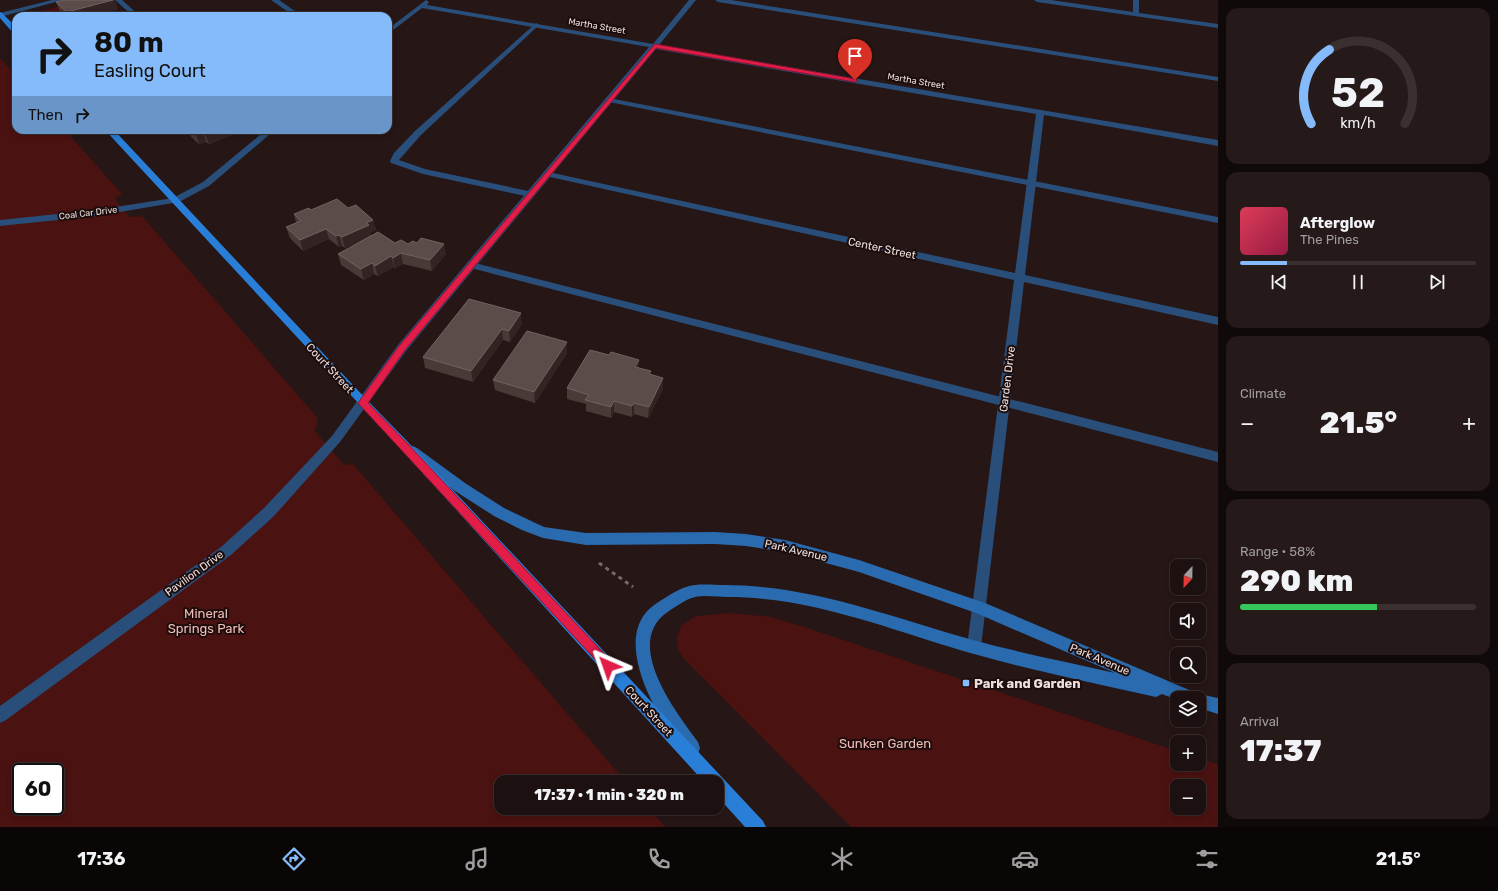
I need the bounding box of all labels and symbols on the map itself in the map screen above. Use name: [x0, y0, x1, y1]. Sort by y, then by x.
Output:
street label: Martha Street: [568, 16, 627, 36]
pin: [838, 39, 872, 80]
street label: Martha Street: [887, 71, 946, 91]
street label: Coal Car Drive: [58, 204, 118, 222]
street label: Center Street: [847, 235, 918, 262]
street label: Court Street: [303, 341, 356, 396]
street label: Garden Drive: [997, 345, 1018, 413]
street label: Park Avenue: [763, 537, 828, 564]
street label: Pavilion Drive: [162, 548, 226, 599]
north arrow: [1170, 559, 1206, 595]
park label: Mineral Springs Park: [168, 606, 244, 637]
street label: Park Avenue: [1068, 641, 1132, 678]
position arrow: [587, 645, 629, 687]
place label: Park and Garden: [974, 676, 1081, 691]
marker: Park and Garden: [961, 678, 971, 688]
street label: Court Street: [622, 684, 675, 739]
park label: Sunken Garden: [839, 736, 931, 751]
speed limit sign: 60: [12, 763, 64, 815]

